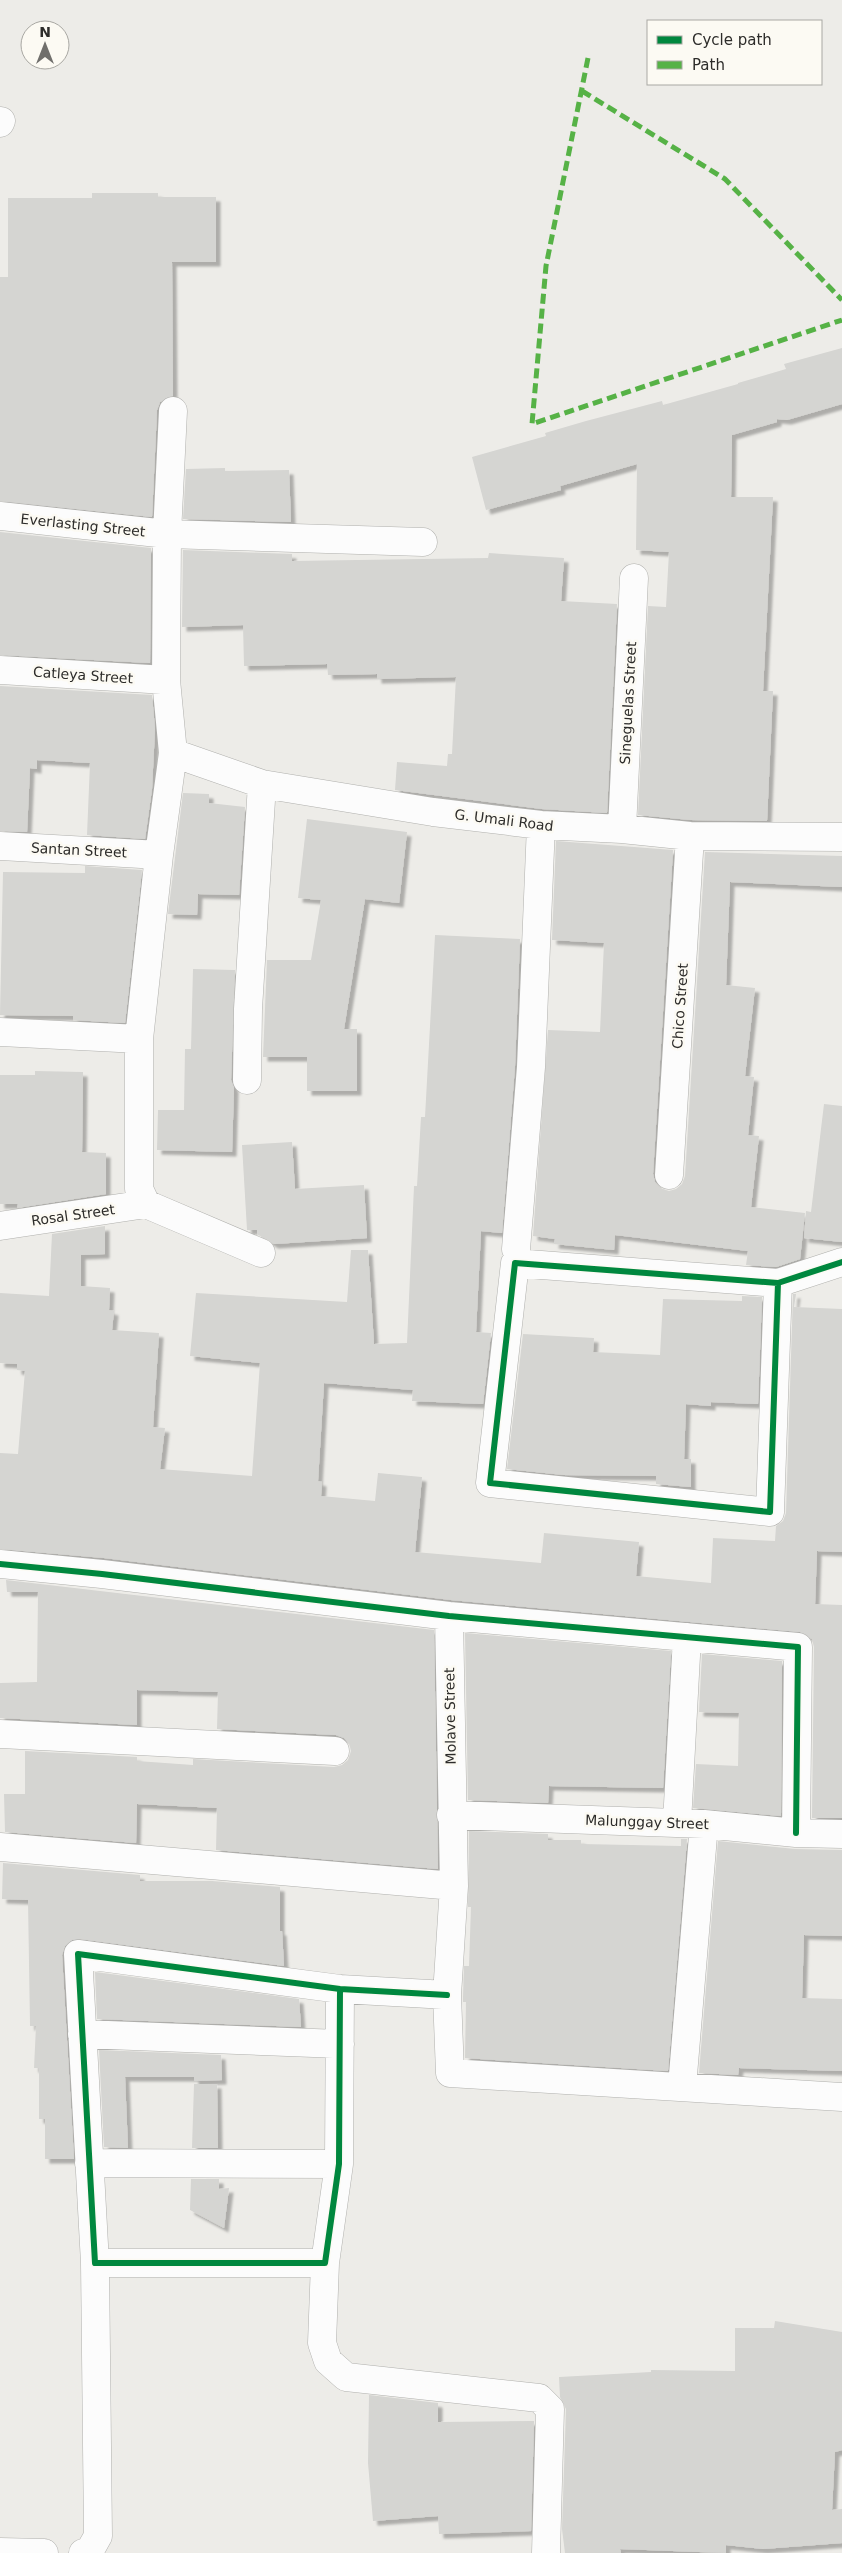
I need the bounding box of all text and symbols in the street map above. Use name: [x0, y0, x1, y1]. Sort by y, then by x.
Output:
north arrow: [20, 20, 70, 70]
legend: [647, 20, 822, 85]
text: N: [39, 24, 51, 40]
text: Cycle path: [692, 31, 772, 49]
text: Path: [692, 56, 725, 74]
street label: Everlasting Street: [20, 510, 147, 540]
street label: Sineguelas Street: [617, 640, 639, 765]
street label: Catleya Street: [32, 664, 134, 687]
street label: G. Umali Road: [454, 806, 554, 834]
street label: Santan Street: [31, 839, 128, 861]
street label: Chico Street: [669, 962, 691, 1049]
street label: Rosal Street: [30, 1201, 116, 1229]
street label: Molave Street: [441, 1667, 459, 1765]
street label: Malunggay Street: [585, 1812, 710, 1832]

